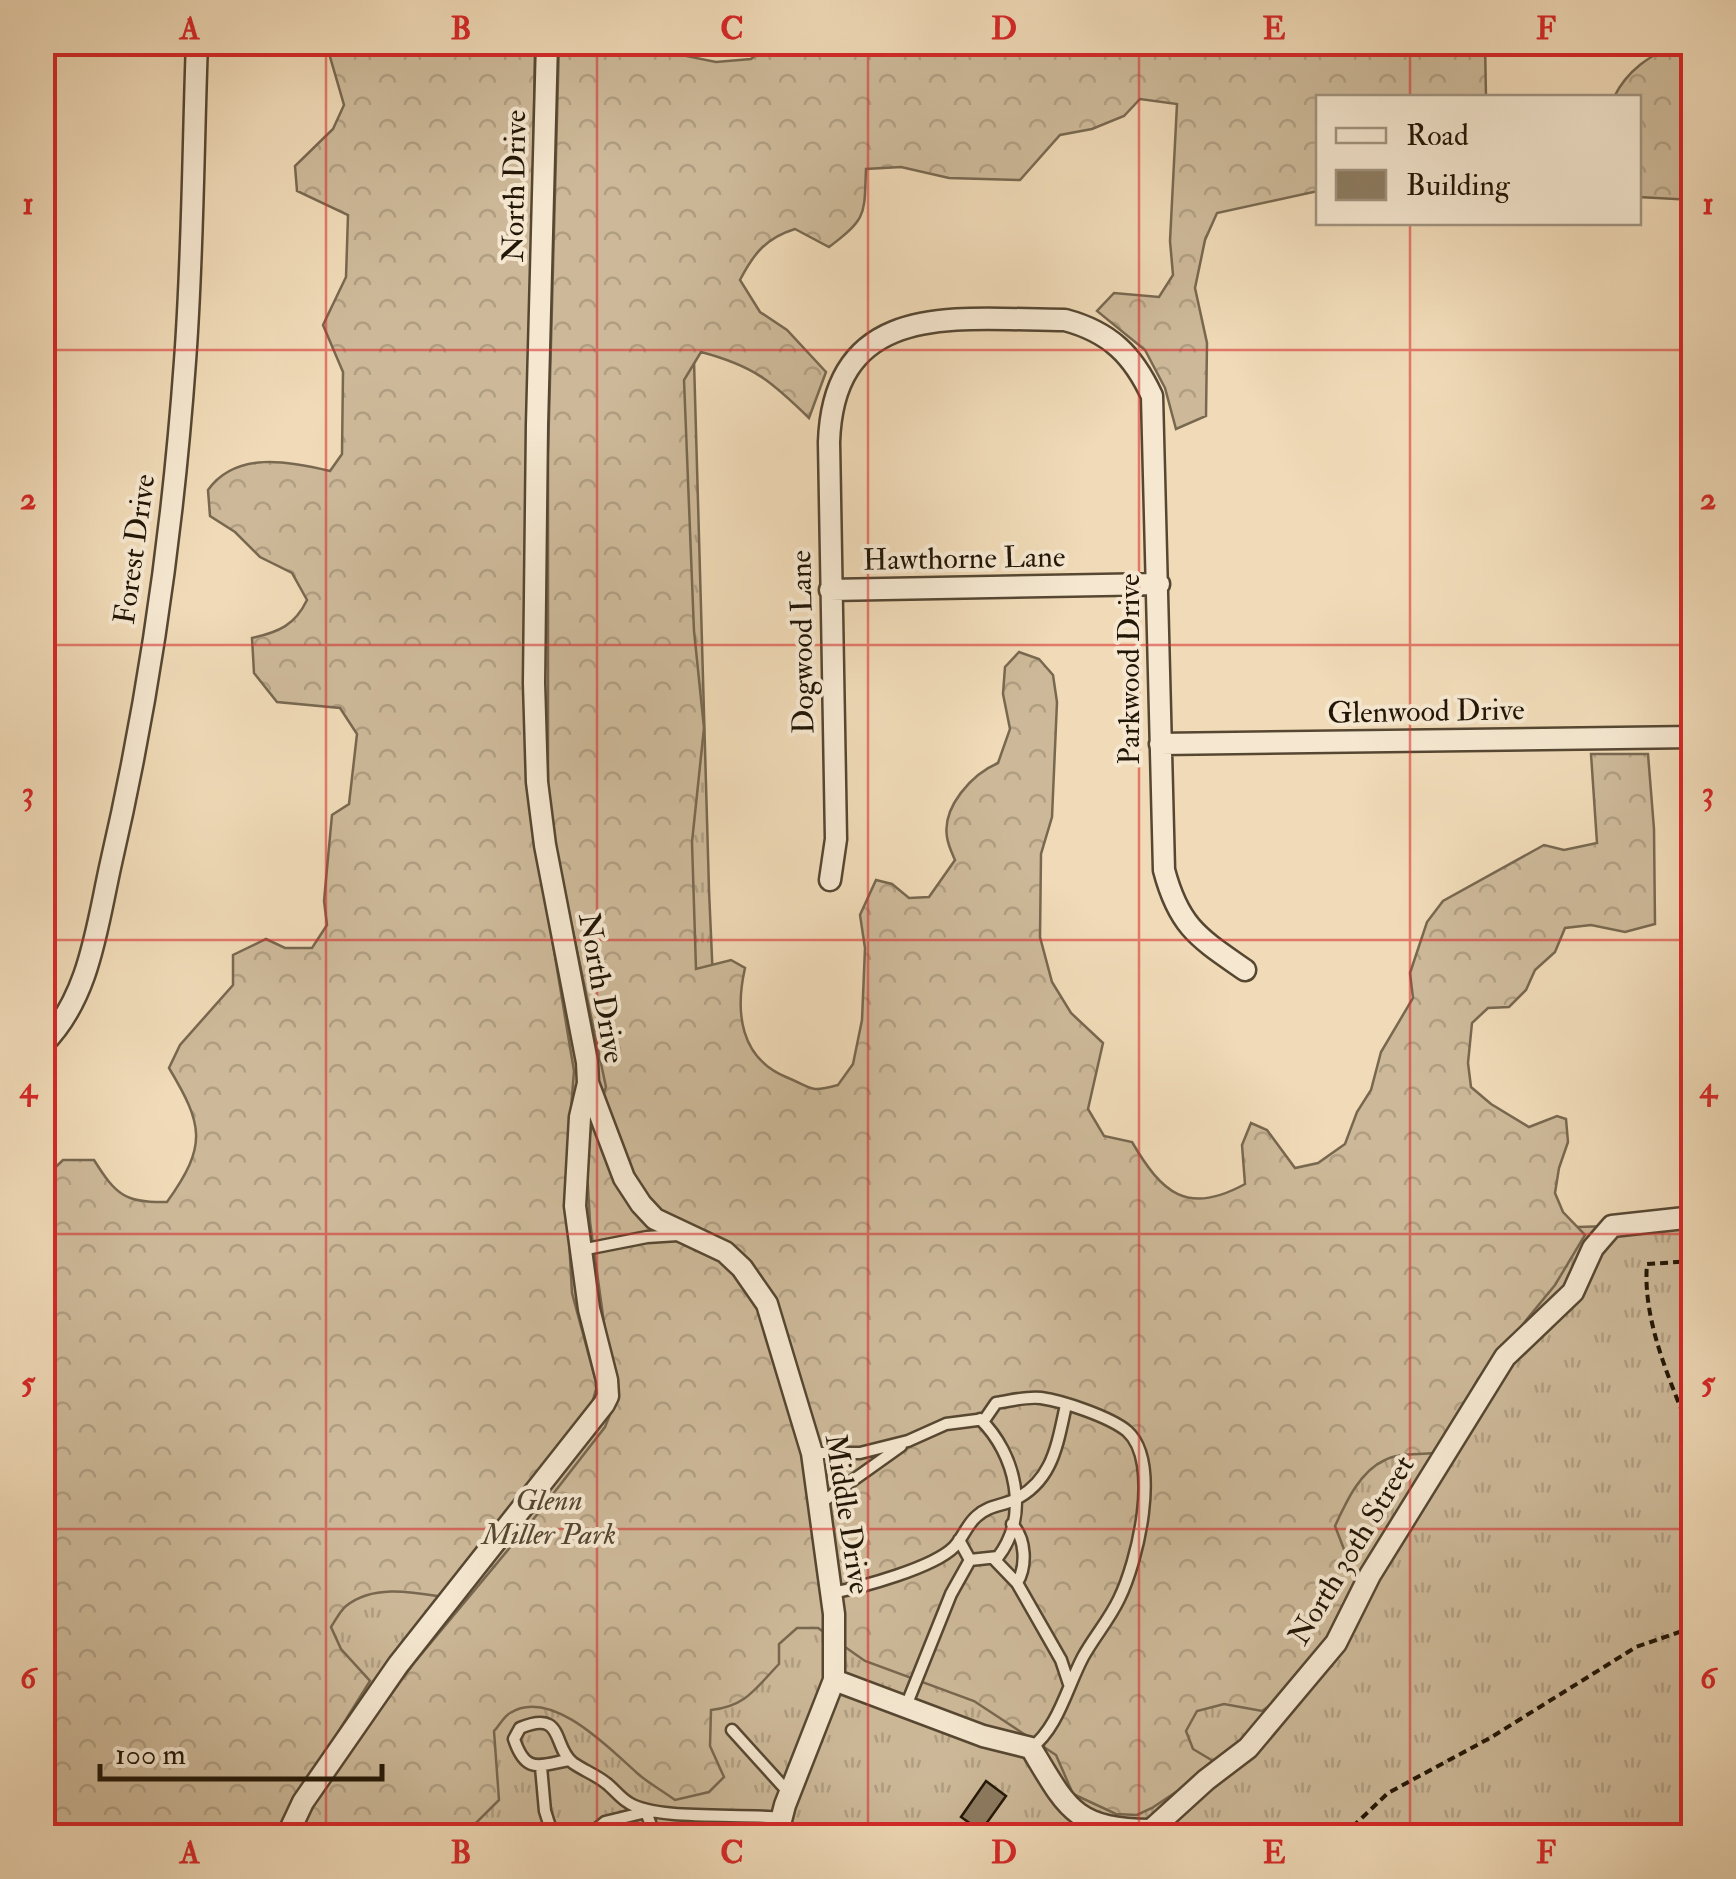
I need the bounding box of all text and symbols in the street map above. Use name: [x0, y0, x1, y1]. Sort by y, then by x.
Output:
text: A: [178, 9, 201, 49]
text: B: [451, 9, 471, 49]
text: C: [720, 9, 744, 49]
text: D: [991, 9, 1017, 49]
text: E: [1262, 9, 1286, 49]
text: F: [1536, 9, 1556, 49]
legend: [1316, 95, 1641, 225]
street label: North Drive: [495, 110, 534, 262]
text: Road: [1406, 117, 1469, 154]
text: Building: [1406, 167, 1511, 204]
text: 1: [22, 184, 34, 224]
text: 1: [1702, 184, 1714, 224]
street label: Forest Drive: [106, 472, 163, 626]
text: 2: [20, 479, 36, 519]
text: 2: [1700, 479, 1716, 519]
street label: Hawthorne Lane: [862, 538, 1066, 579]
street label: Dogwood Lane: [782, 550, 823, 734]
street label: Parkwood Drive: [1111, 573, 1148, 765]
street label: Glenwood Drive: [1327, 691, 1525, 732]
text: 3: [22, 773, 34, 813]
text: 3: [1702, 773, 1714, 813]
street label: North Drive: [570, 910, 633, 1066]
text: 4: [18, 1068, 38, 1108]
text: 4: [1698, 1068, 1718, 1108]
text: 5: [21, 1363, 36, 1403]
text: 5: [1701, 1363, 1716, 1403]
street label: Middle Drive: [817, 1431, 878, 1597]
street label: North 30th Street: [1280, 1449, 1423, 1652]
park label: Glenn Miller Park: [480, 1482, 616, 1553]
text: 6: [20, 1658, 39, 1698]
text: 6: [1700, 1658, 1719, 1698]
scale bar: [100, 1719, 382, 1781]
text: 100 m: [115, 1736, 186, 1773]
text: A: [178, 1833, 201, 1873]
text: B: [451, 1833, 471, 1873]
text: C: [720, 1833, 744, 1873]
text: D: [991, 1833, 1017, 1873]
text: E: [1262, 1833, 1286, 1873]
text: F: [1536, 1833, 1556, 1873]

